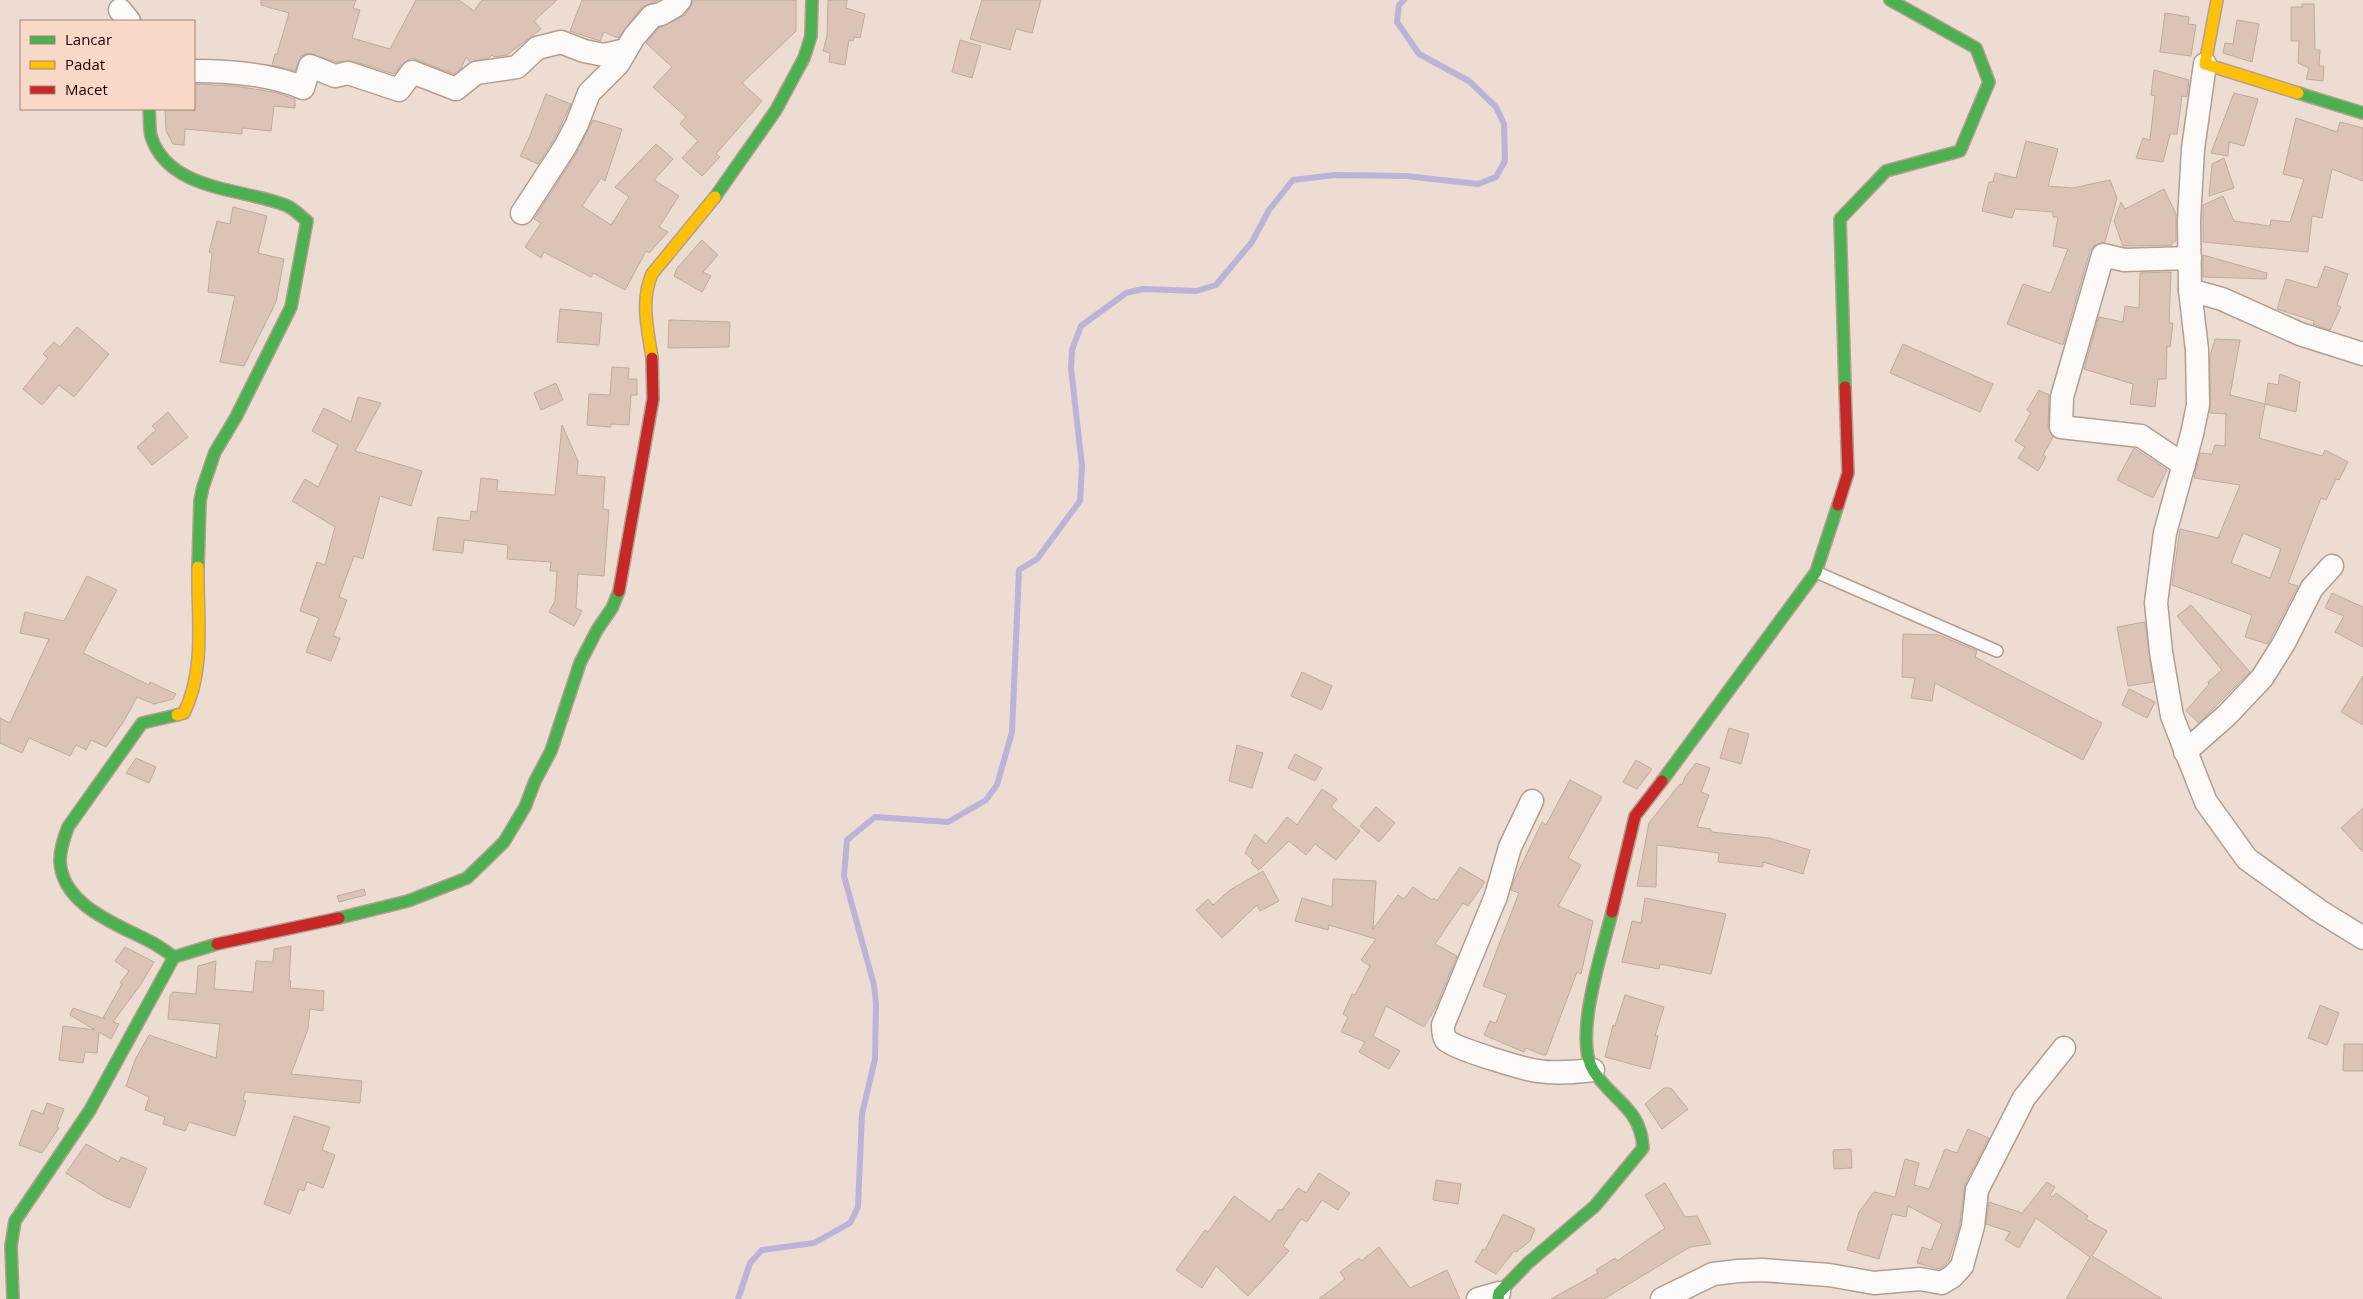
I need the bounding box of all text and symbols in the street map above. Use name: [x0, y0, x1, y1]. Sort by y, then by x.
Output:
legend: [20, 20, 195, 110]
text: Lancar: [65, 29, 112, 49]
text: Padat: [65, 54, 105, 74]
text: Macet: [65, 79, 108, 99]

